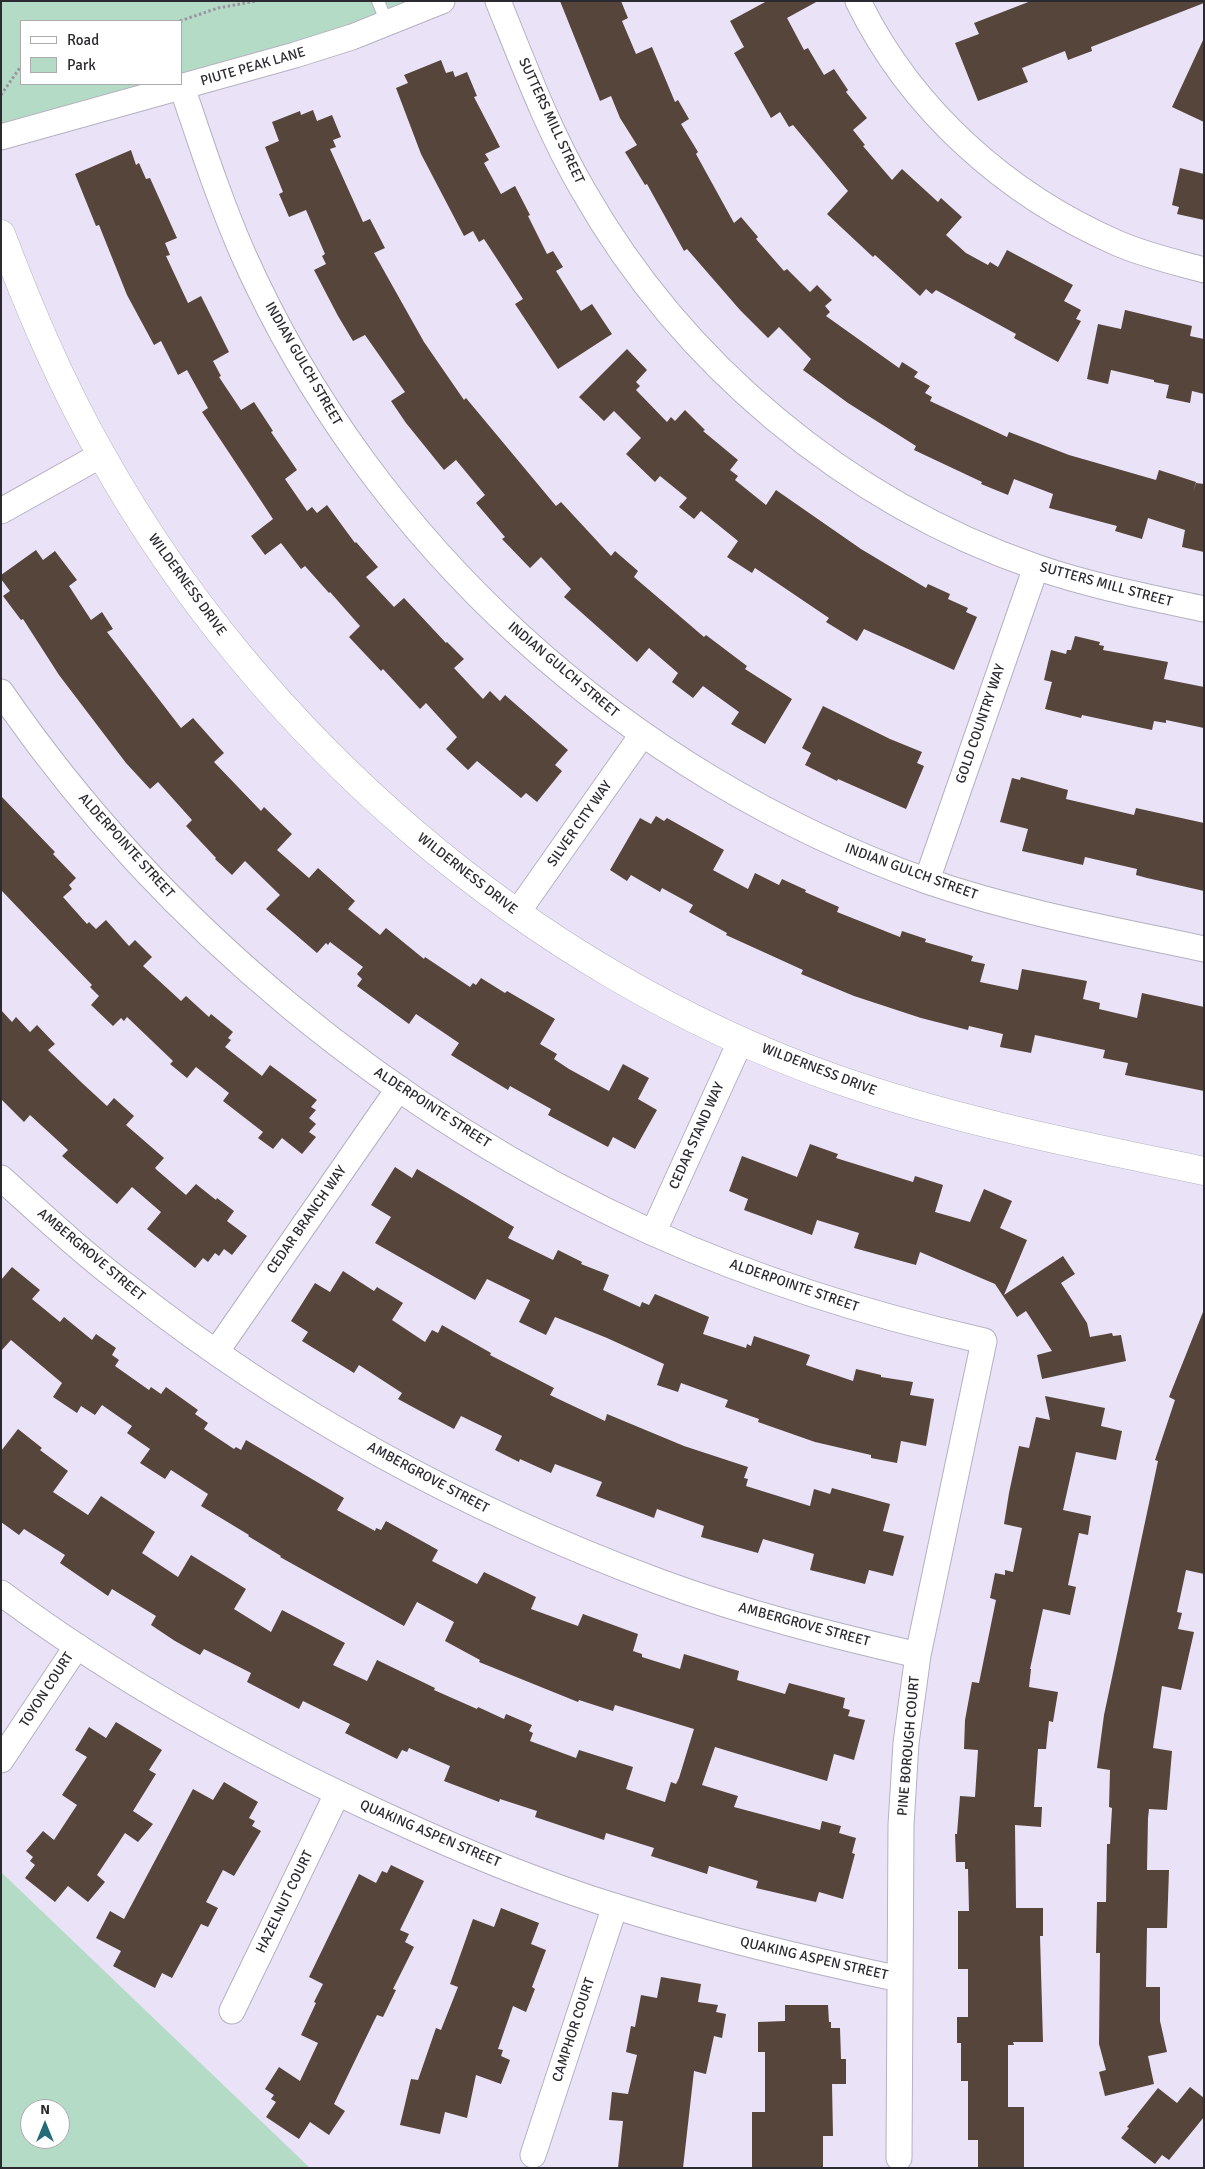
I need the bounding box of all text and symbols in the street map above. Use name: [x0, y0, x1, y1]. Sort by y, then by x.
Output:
legend: [20, 20, 182, 85]
text: Road: [67, 31, 99, 49]
street label: PIUTE PEAK LANE: [199, 44, 307, 90]
street label: SUTTERS MILL STREET: [514, 55, 588, 187]
text: Park: [67, 56, 96, 74]
street label: INDIAN GULCH STREET: [261, 299, 345, 429]
street label: WILDERNESS DRIVE: [144, 531, 230, 639]
street label: SUTTERS MILL STREET: [1038, 559, 1174, 611]
street label: INDIAN GULCH STREET: [504, 619, 622, 721]
street label: GOLD COUNTRY WAY: [953, 662, 1009, 786]
street label: SILVER CITY WAY: [544, 778, 616, 870]
street label: ALDERPOINTE STREET: [75, 790, 177, 902]
street label: WILDERNESS DRIVE: [414, 830, 520, 918]
street label: INDIAN GULCH STREET: [843, 840, 979, 904]
street label: WILDERNESS DRIVE: [759, 1040, 879, 1100]
street label: ALDERPOINTE STREET: [371, 1064, 493, 1152]
street label: CEDAR STAND WAY: [666, 1080, 728, 1192]
street label: CEDAR BRANCH WAY: [264, 1163, 350, 1277]
street label: AMBERGROVE STREET: [34, 1205, 148, 1305]
street label: ALDERPOINTE STREET: [727, 1256, 861, 1316]
street label: AMBERGROVE STREET: [364, 1439, 492, 1517]
street label: AMBERGROVE STREET: [737, 1599, 871, 1651]
street label: TOYON COURT: [17, 1649, 77, 1731]
street label: PINE BOROUGH COURT: [895, 1675, 923, 1817]
street label: QUAKING ASPEN STREET: [357, 1797, 503, 1871]
street label: HAZELNUT COURT: [253, 1848, 317, 1956]
street label: QUAKING ASPEN STREET: [739, 1934, 889, 1984]
street label: CAMPHOR COURT: [549, 1976, 599, 2084]
north arrow: [20, 2099, 70, 2149]
text: N: [40, 2101, 50, 2118]

